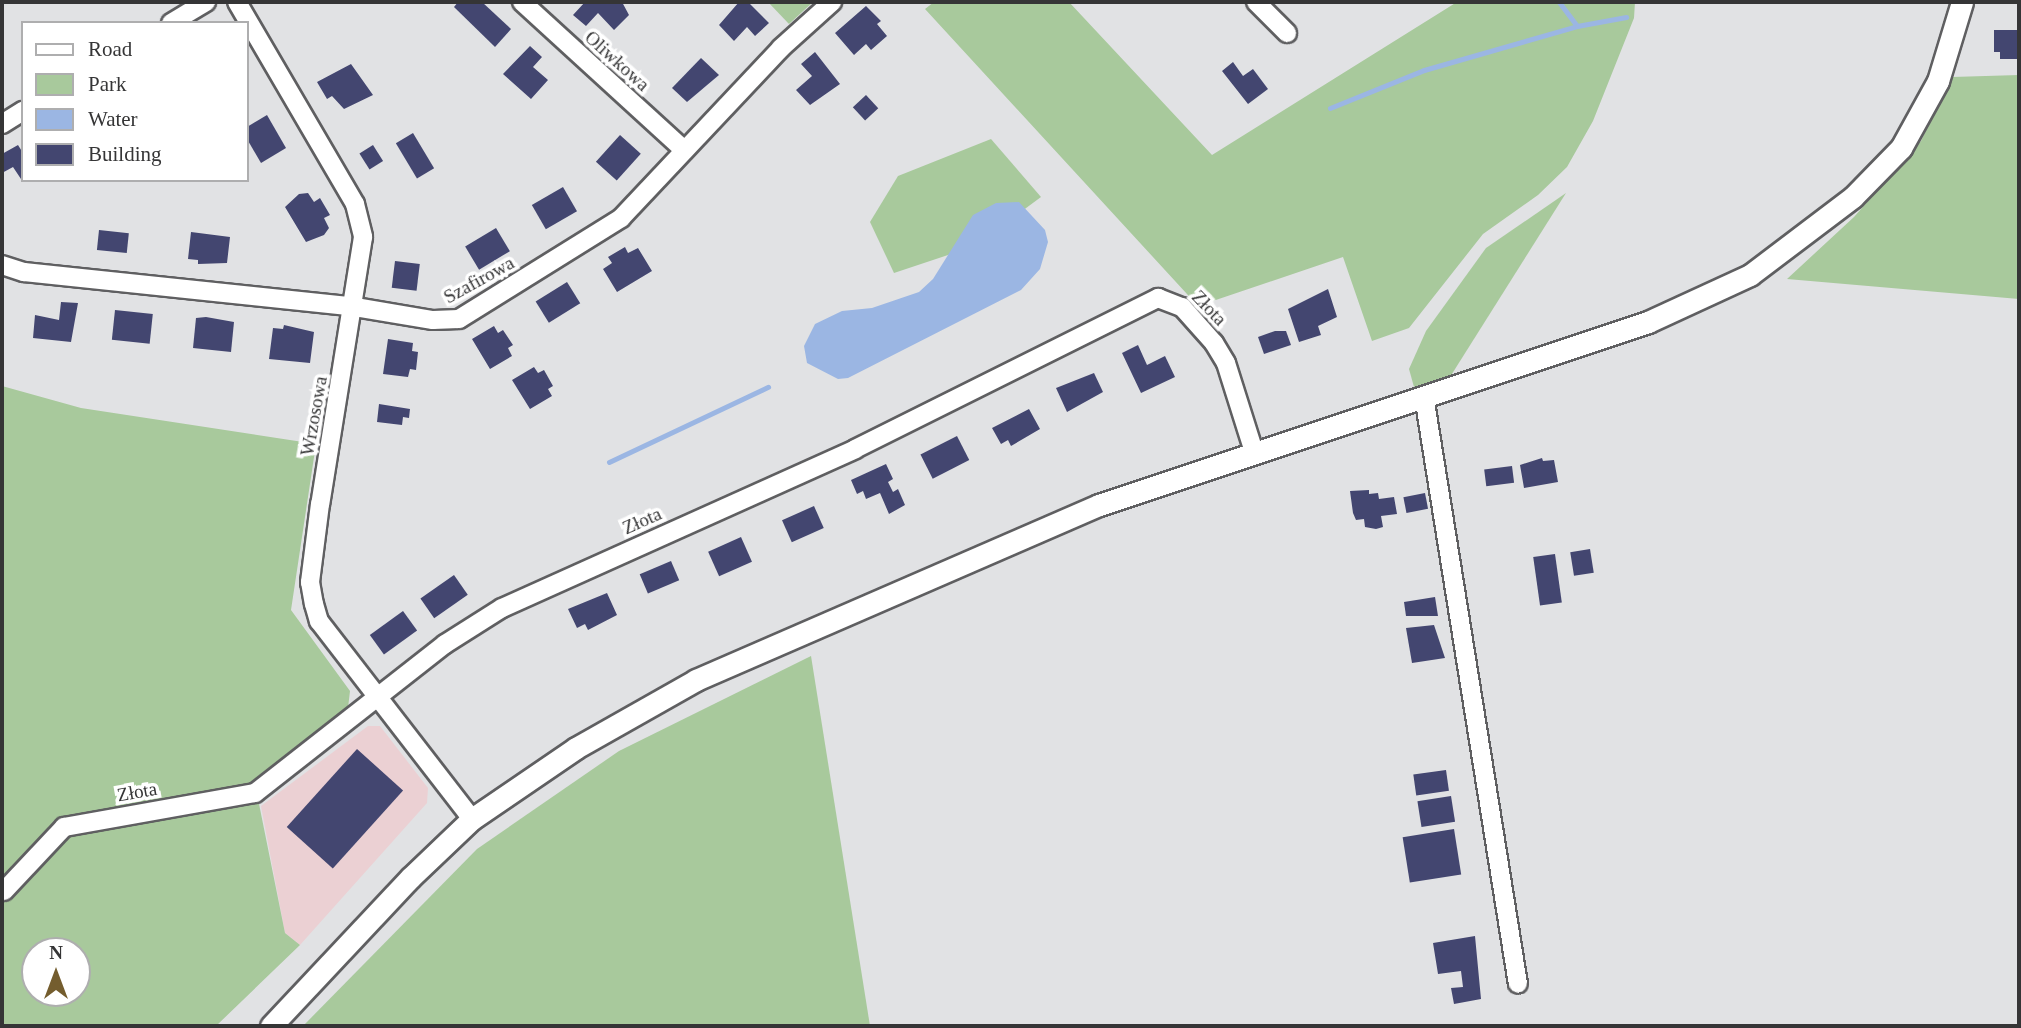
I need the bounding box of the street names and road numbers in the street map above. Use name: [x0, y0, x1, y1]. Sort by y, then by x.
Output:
street label: Oliwkowa: [580, 26, 654, 96]
street label: Szafirowa: [440, 251, 518, 309]
street label: Złota: [1187, 286, 1231, 330]
street label: Wrzosowa: [296, 374, 332, 458]
street label: Złota: [619, 502, 665, 540]
street label: Złota: [115, 777, 159, 807]

